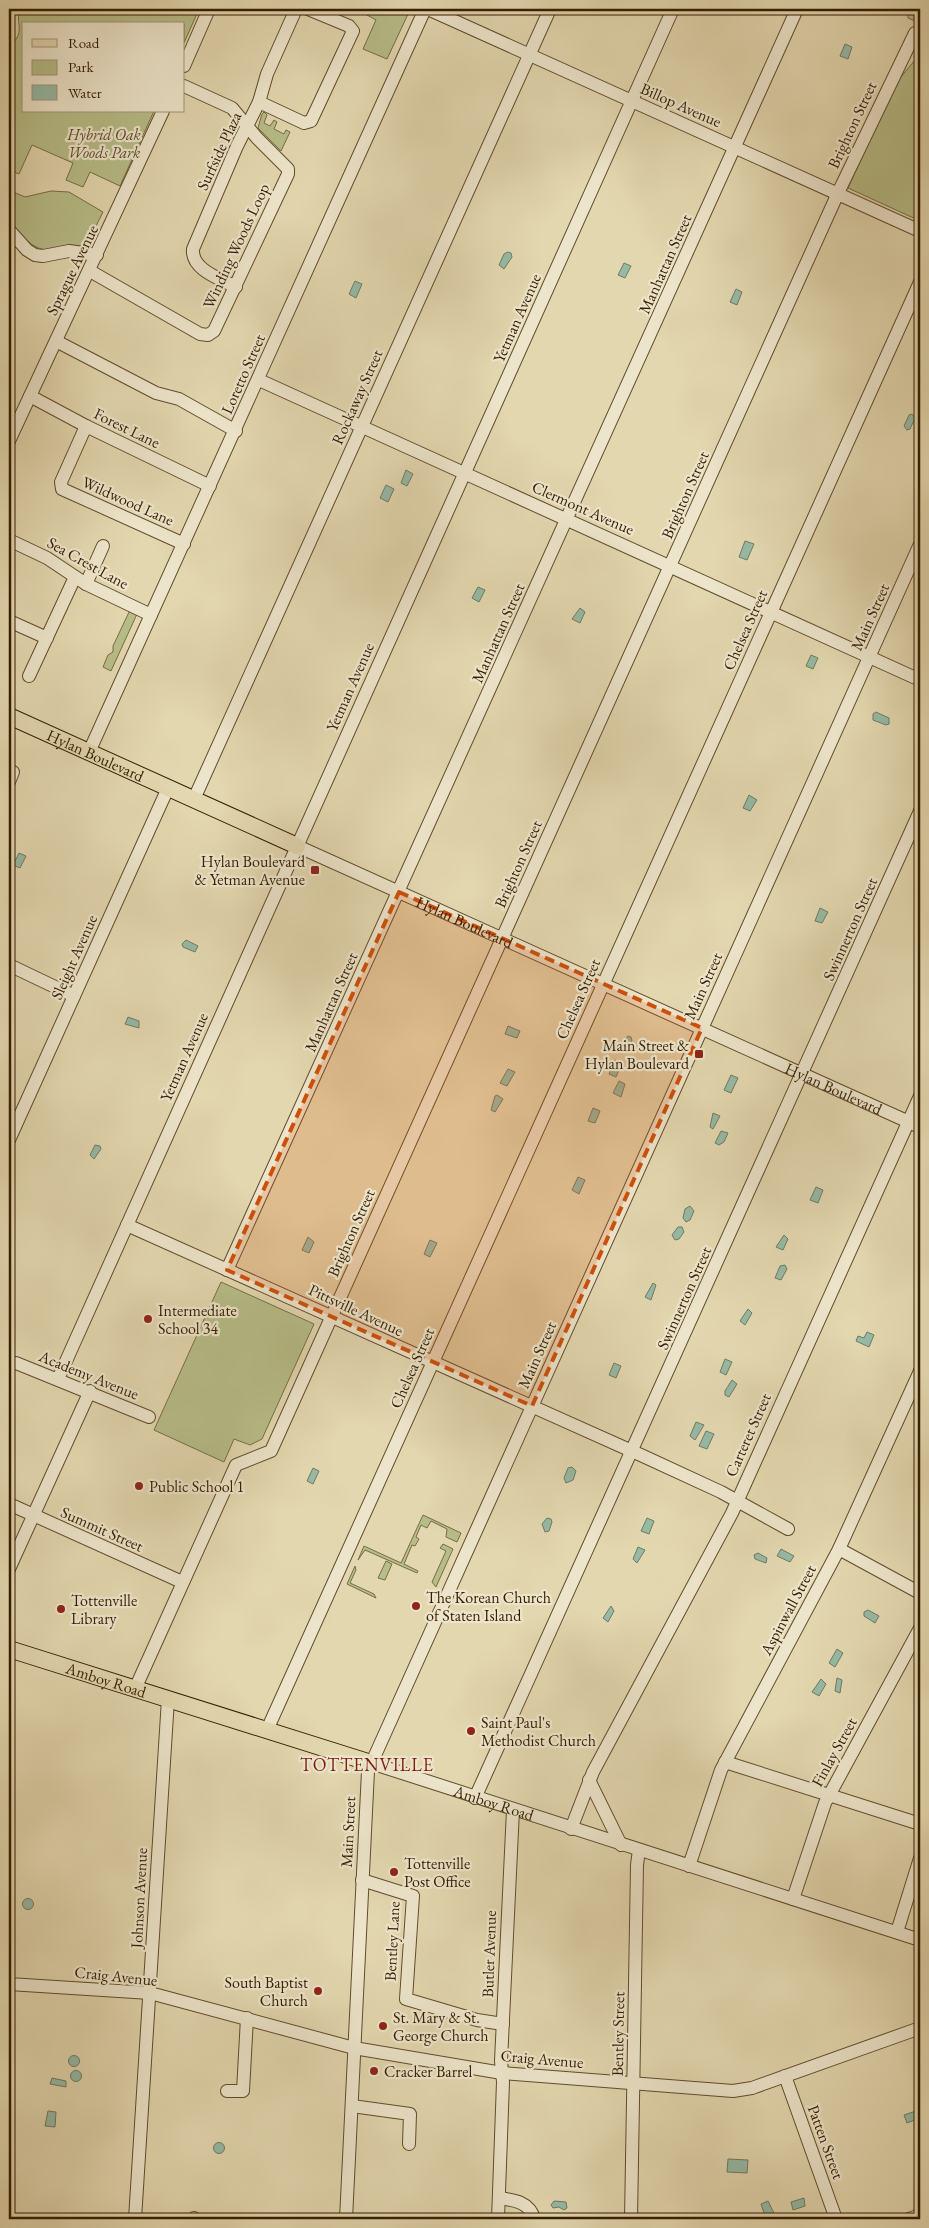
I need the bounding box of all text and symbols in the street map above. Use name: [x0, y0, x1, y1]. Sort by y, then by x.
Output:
legend: [22, 22, 185, 112]
text: Road: [68, 33, 100, 52]
text: Park: [68, 57, 95, 76]
street label: Billop Avenue: [637, 78, 725, 132]
street label: Brighton Street: [823, 78, 881, 172]
text: Water: [68, 83, 102, 102]
street label: Surfside Plaza: [192, 108, 247, 194]
park label: Hybrid Oak Woods Park: [66, 124, 141, 163]
street label: Winding Woods Loop: [198, 180, 274, 312]
street label: Manhattan Street: [634, 211, 696, 317]
street label: Sprague Avenue: [41, 221, 103, 319]
street label: Yetman Avenue: [488, 270, 546, 366]
street label: Loretto Street: [216, 331, 270, 417]
street label: Rockaway Street: [327, 346, 387, 448]
street label: Forest Lane: [90, 403, 164, 453]
street label: Brighton Street: [656, 448, 714, 542]
street label: Wildwood Lane: [79, 471, 177, 531]
street label: Clermont Avenue: [529, 476, 637, 540]
street label: Sea Crest Lane: [44, 532, 132, 594]
street label: Manhattan Street: [467, 580, 529, 686]
street label: Main Street: [846, 580, 894, 654]
street label: Chelsea Street: [718, 587, 772, 673]
street label: Yetman Avenue: [321, 639, 379, 735]
street label: Hylan Boulevard: [44, 724, 148, 786]
street label: Brighton Street: [489, 817, 547, 911]
place label: Hylan Boulevard & Yetman Avenue: [194, 851, 306, 890]
marker: Hylan Boulevard & Yetman Avenue: [309, 864, 321, 876]
street label: Swinnerton Street: [818, 874, 882, 984]
street label: Hylan Boulevard: [413, 891, 517, 953]
street label: Sleight Avenue: [46, 911, 102, 1003]
street label: Manhattan Street: [300, 949, 362, 1055]
street label: Main Street: [679, 949, 727, 1023]
street label: Chelsea Street: [551, 956, 605, 1042]
street label: Yetman Avenue: [155, 1009, 213, 1105]
place label: Main Street & Hylan Boulevard: [585, 1035, 690, 1074]
marker: Main Street & Hylan Boulevard: [693, 1048, 705, 1060]
street label: Hylan Boulevard: [782, 1057, 887, 1120]
street label: Brighton Street: [322, 1186, 380, 1280]
street label: Swinnerton Street: [652, 1243, 716, 1353]
street label: Pittsville Avenue: [305, 1279, 407, 1341]
place label: Intermediate School 34: [158, 1300, 237, 1339]
marker: Intermediate School 34: [142, 1313, 154, 1325]
street label: Main Street: [513, 1318, 561, 1392]
street label: Chelsea Street: [385, 1325, 439, 1411]
street label: Academy Avenue: [35, 1345, 142, 1405]
street label: Carteret Street: [720, 1390, 776, 1480]
place label: Public School 1: [149, 1476, 244, 1497]
marker: Public School 1: [133, 1480, 145, 1492]
street label: Summit Street: [57, 1501, 147, 1557]
street label: Aspinwall Street: [755, 1561, 821, 1660]
place label: The Korean Church of Staten Island: [426, 1587, 551, 1626]
place label: Tottenville Library: [71, 1590, 137, 1629]
marker: The Korean Church of Staten Island: [410, 1600, 422, 1612]
marker: Tottenville Library: [55, 1603, 67, 1615]
street label: Amboy Road: [63, 1657, 150, 1702]
place label: Saint Paul's Methodist Church: [481, 1712, 596, 1751]
street label: Finlay Street: [806, 1714, 862, 1790]
marker: Saint Paul's Methodist Church: [465, 1725, 477, 1737]
district label: TOTTENVILLE: [300, 1753, 434, 1776]
street label: Amboy Road: [450, 1780, 537, 1826]
street label: Main Street: [336, 1796, 360, 1868]
street label: Johnson Avenue: [126, 1847, 152, 1951]
place label: Tottenville Post Office: [404, 1853, 470, 1892]
marker: Tottenville Post Office: [388, 1866, 400, 1878]
street label: Bentley Lane: [379, 1901, 405, 1981]
street label: Butler Avenue: [477, 1910, 501, 1998]
street label: Craig Avenue: [74, 1961, 158, 1991]
place label: South Baptist Church: [225, 1972, 308, 2011]
marker: South Baptist Church: [312, 1985, 324, 1997]
street label: Bentley Street: [607, 1992, 629, 2076]
place label: St. Mary & St. George Church: [393, 2007, 489, 2046]
marker: St. Mary & St. George Church: [377, 2020, 389, 2032]
street label: Craig Avenue: [500, 2045, 584, 2073]
place label: Cracker Barrel: [384, 2061, 473, 2082]
marker: Cracker Barrel: [368, 2065, 380, 2077]
street label: Patten Street: [803, 2102, 849, 2182]

